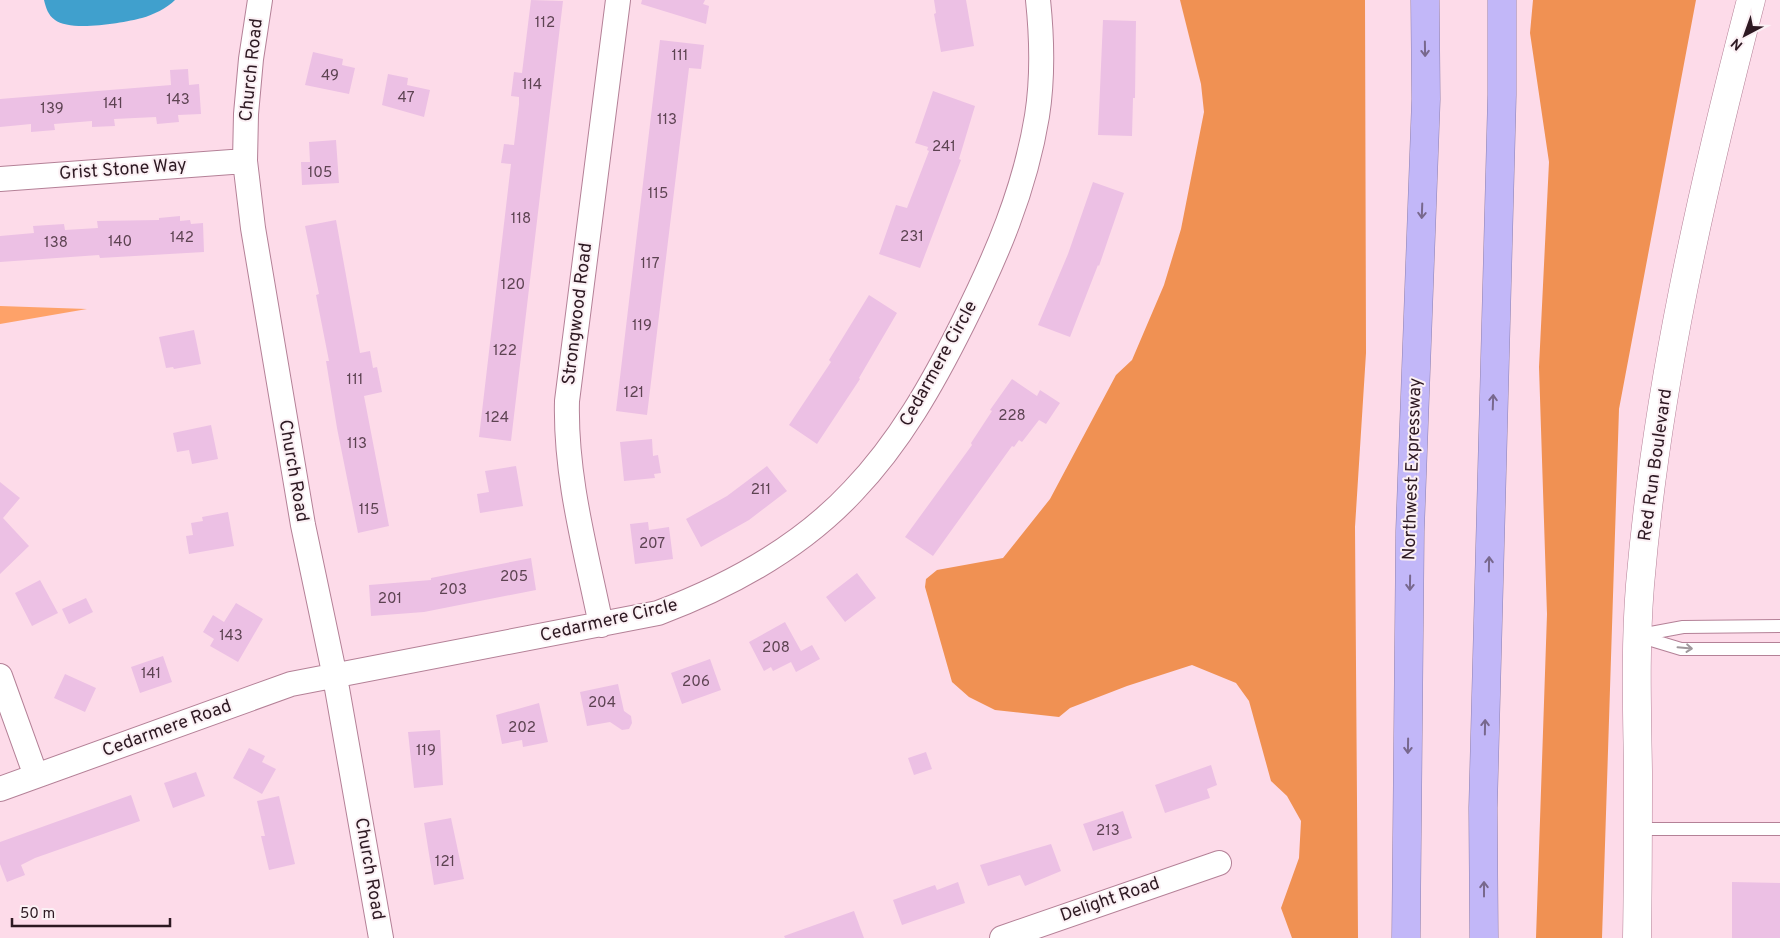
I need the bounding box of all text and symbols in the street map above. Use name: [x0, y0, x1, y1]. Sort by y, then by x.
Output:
north arrow: [1720, 10, 1770, 60]
house number: 112: [535, 14, 555, 33]
street label: Church Road: [235, 17, 269, 123]
text: N: [1728, 34, 1747, 53]
one-way arrow: [1420, 40, 1430, 56]
house number: 111: [672, 47, 688, 66]
house number: 49: [321, 67, 339, 86]
house number: 114: [522, 76, 542, 95]
house number: 47: [398, 89, 415, 108]
house number: 143: [166, 91, 190, 110]
house number: 141: [103, 95, 123, 114]
house number: 139: [40, 100, 64, 119]
house number: 113: [657, 111, 677, 130]
house number: 241: [932, 138, 956, 157]
street label: Grist Stone Way: [58, 154, 188, 186]
house number: 105: [308, 164, 332, 183]
house number: 115: [648, 185, 668, 204]
one-way arrow: [1417, 203, 1426, 219]
house number: 118: [511, 210, 531, 229]
house number: 231: [900, 228, 924, 247]
house number: 142: [170, 229, 194, 248]
house number: 140: [108, 233, 132, 252]
house number: 138: [44, 234, 68, 253]
street label: Strongwood Road: [558, 242, 598, 386]
house number: 117: [641, 255, 660, 274]
house number: 120: [501, 276, 525, 295]
street label: Cedarmere Circle: [895, 297, 983, 431]
house number: 119: [632, 317, 652, 336]
house number: 122: [493, 342, 517, 361]
house number: 111: [347, 371, 363, 390]
street label: Northwest Expressway: [1398, 377, 1428, 561]
house number: 121: [624, 384, 644, 403]
street label: Red Run Boulevard: [1634, 387, 1678, 543]
one-way arrow: [1488, 394, 1498, 410]
house number: 228: [998, 407, 1026, 426]
house number: 124: [485, 409, 509, 428]
street label: Church Road: [273, 418, 313, 524]
house number: 113: [347, 435, 367, 454]
house number: 211: [751, 481, 771, 500]
house number: 115: [359, 501, 379, 520]
house number: 207: [639, 535, 665, 554]
one-way arrow: [1484, 557, 1493, 573]
house number: 205: [500, 568, 528, 587]
one-way arrow: [1405, 575, 1415, 591]
house number: 203: [439, 581, 467, 600]
house number: 201: [378, 590, 402, 609]
street label: Cedarmere Circle: [538, 594, 680, 648]
house number: 143: [219, 627, 243, 646]
house number: 208: [762, 639, 790, 658]
one-way arrow: [1677, 643, 1693, 653]
house number: 141: [141, 665, 161, 684]
house number: 206: [682, 673, 710, 692]
house number: 204: [588, 694, 616, 713]
street label: Cedarmere Road: [99, 695, 235, 763]
house number: 202: [508, 719, 536, 738]
one-way arrow: [1480, 719, 1490, 736]
one-way arrow: [1403, 738, 1413, 754]
house number: 119: [416, 742, 436, 761]
street label: Church Road: [349, 816, 389, 922]
house number: 213: [1096, 822, 1120, 841]
house number: 121: [435, 853, 455, 872]
street label: Delight Road: [1057, 872, 1163, 928]
one-way arrow: [1479, 882, 1489, 898]
scale bar: [12, 896, 170, 928]
text: 50 m: [20, 905, 55, 924]

